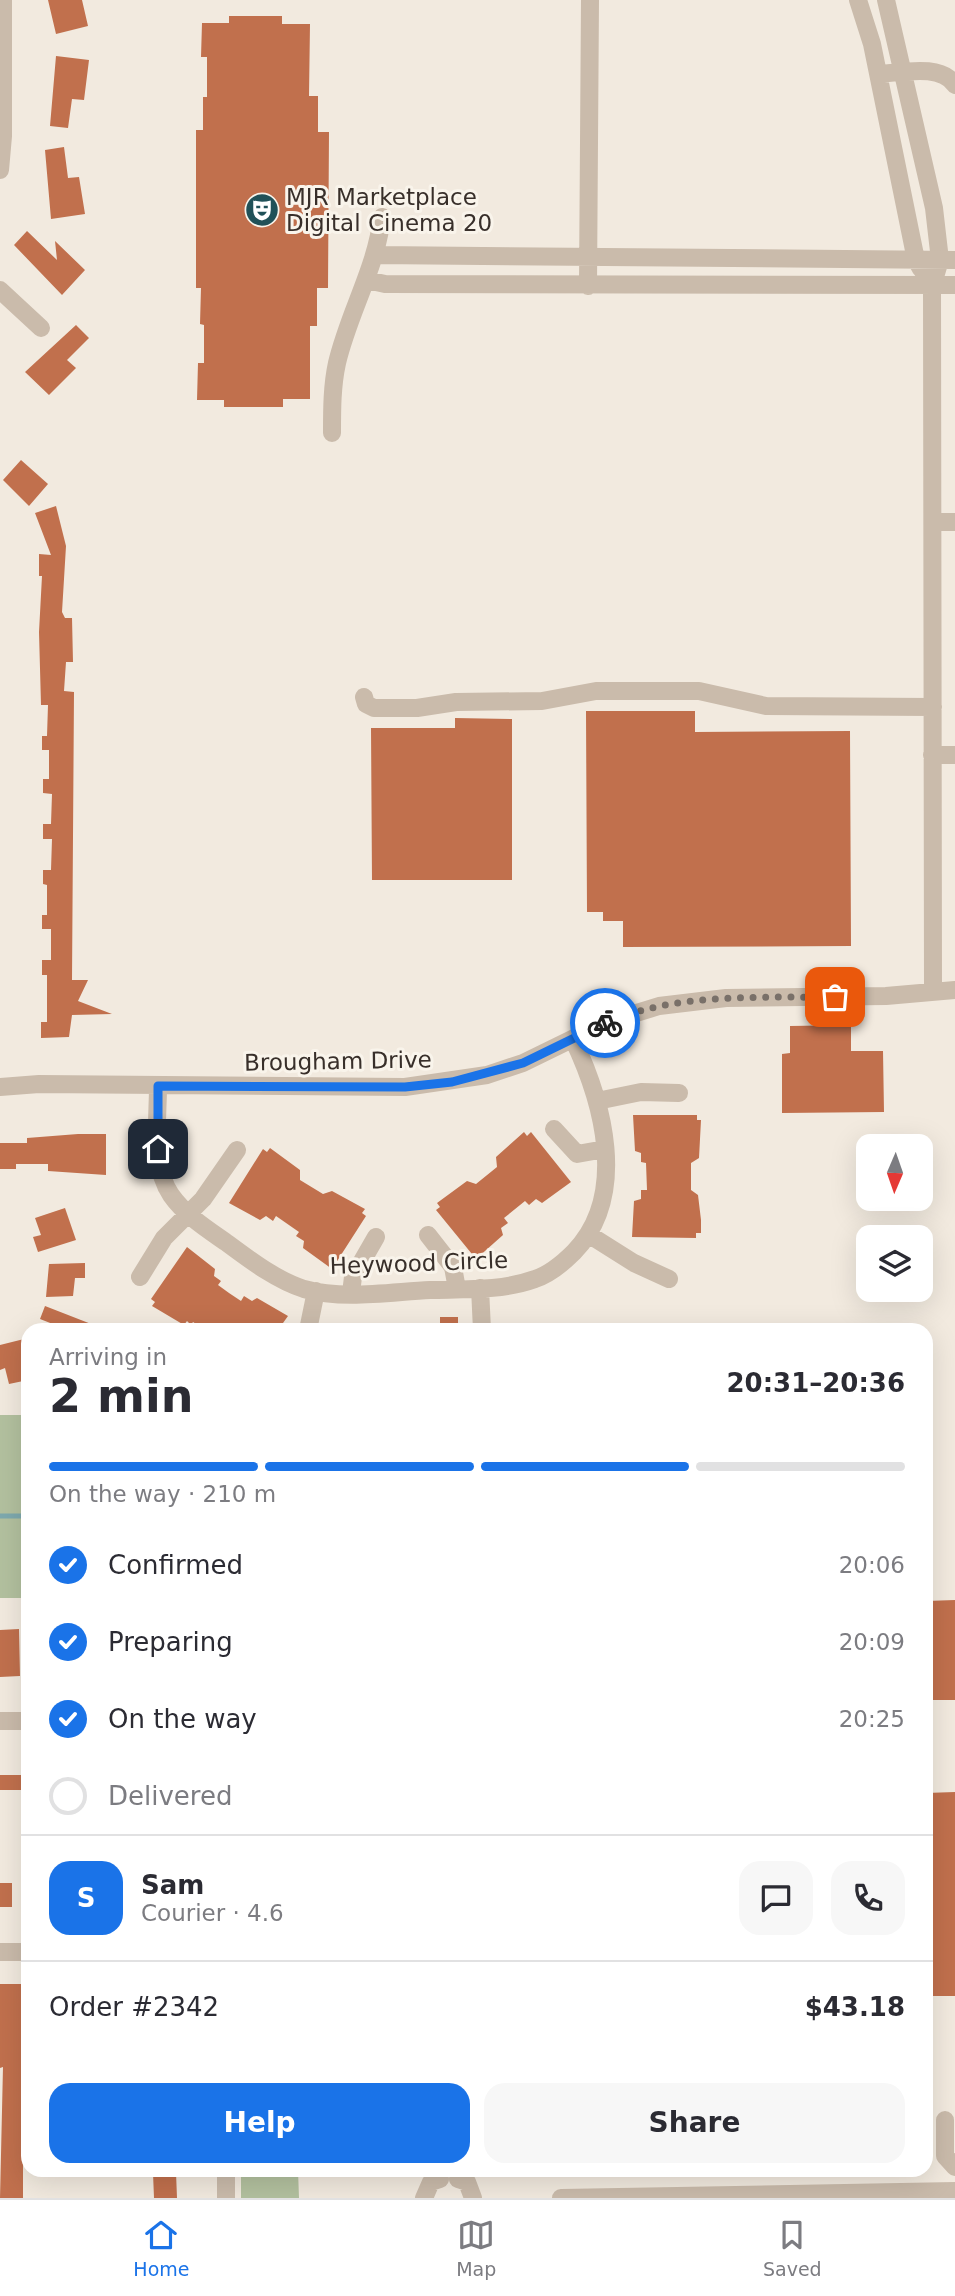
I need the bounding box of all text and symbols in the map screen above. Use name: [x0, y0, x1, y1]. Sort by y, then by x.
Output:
place label: MJR Marketplace Digital Cinema 20: [286, 184, 492, 236]
theatre icon: MJR Marketplace Digital Cinema 20: [243, 191, 281, 229]
pin: [805, 967, 865, 1027]
icon: bag: [816, 978, 854, 1016]
courier: [570, 988, 640, 1058]
icon: bike: [586, 1004, 624, 1042]
street label: Brougham Drive: [244, 1046, 432, 1076]
pin: [128, 1119, 188, 1179]
icon: home: [139, 1130, 177, 1168]
north arrow: [856, 1134, 933, 1211]
map controls: [856, 1134, 933, 1302]
button: layers: [856, 1225, 933, 1302]
street label: Heywood Circle: [329, 1247, 509, 1279]
text: Arriving in: [49, 1344, 167, 1370]
text: 20:31–20:36: [726, 1368, 905, 1398]
text: 2 min: [49, 1369, 193, 1423]
text: On the way · 210 m: [49, 1481, 276, 1507]
icon: check: [49, 1546, 87, 1584]
text: Confirmed: [108, 1550, 243, 1580]
text: 20:06: [839, 1552, 905, 1578]
icon: check: [49, 1623, 87, 1661]
text: Preparing: [108, 1627, 233, 1657]
text: 20:09: [839, 1629, 905, 1655]
icon: check: [49, 1700, 87, 1738]
text: On the way: [108, 1704, 257, 1734]
text: 20:25: [839, 1706, 905, 1732]
text: Delivered: [108, 1781, 232, 1811]
button: chat: [739, 1861, 813, 1935]
button: phone: [831, 1861, 905, 1935]
text: Sam: [141, 1870, 204, 1900]
text: S: [77, 1883, 95, 1913]
text: Courier · 4.6: [141, 1900, 284, 1926]
text: Order #2342: [49, 1992, 219, 2022]
text: $43.18: [805, 1992, 905, 2022]
button: Help: [49, 2083, 470, 2163]
button: Share: [484, 2083, 905, 2163]
tab: Home: [133, 2216, 189, 2280]
tab: Map: [456, 2216, 496, 2280]
tab: Saved: [763, 2216, 822, 2280]

